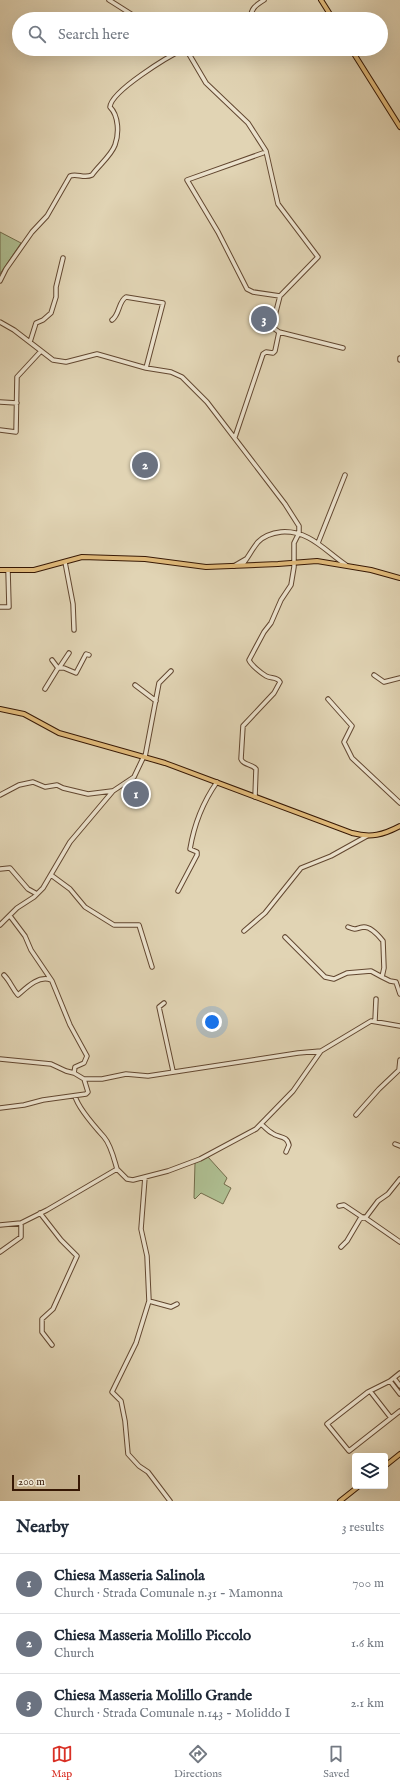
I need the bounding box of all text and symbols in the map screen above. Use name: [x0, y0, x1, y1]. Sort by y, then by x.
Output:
search box: [12, 12, 388, 56]
icon: search: [26, 23, 48, 45]
text: Search here: [58, 25, 129, 44]
pin: 3: [251, 304, 277, 334]
pin: 2: [132, 450, 158, 480]
pin: 1: [123, 779, 149, 809]
your location: [202, 1012, 222, 1032]
map controls: [352, 1453, 388, 1489]
button: layers: [352, 1453, 388, 1489]
scale bar: [12, 1473, 80, 1492]
text: 200 m: [18, 1475, 45, 1489]
text: Nearby: [16, 1517, 69, 1538]
text: 3 results: [342, 1519, 384, 1536]
text: Chiesa Masseria Salinola: [54, 1566, 205, 1585]
text: 1: [27, 1575, 31, 1592]
text: 700 m: [352, 1575, 384, 1592]
text: Church · Strada Comunale n.31 - Mamonna: [54, 1585, 283, 1602]
text: Chiesa Masseria Molillo Piccolo: [54, 1626, 251, 1645]
text: 2: [26, 1635, 32, 1652]
text: 1.6 km: [351, 1635, 384, 1652]
text: Church: [54, 1645, 94, 1662]
text: Chiesa Masseria Molillo Grande: [54, 1686, 252, 1705]
text: 3: [27, 1695, 31, 1712]
text: 2.1 km: [350, 1695, 384, 1712]
text: Church · Strada Comunale n.143 - Moliddo I: [54, 1705, 290, 1722]
tab: Map: [51, 1743, 73, 1781]
tab: Directions: [174, 1743, 222, 1781]
tab: Saved: [323, 1743, 349, 1781]

